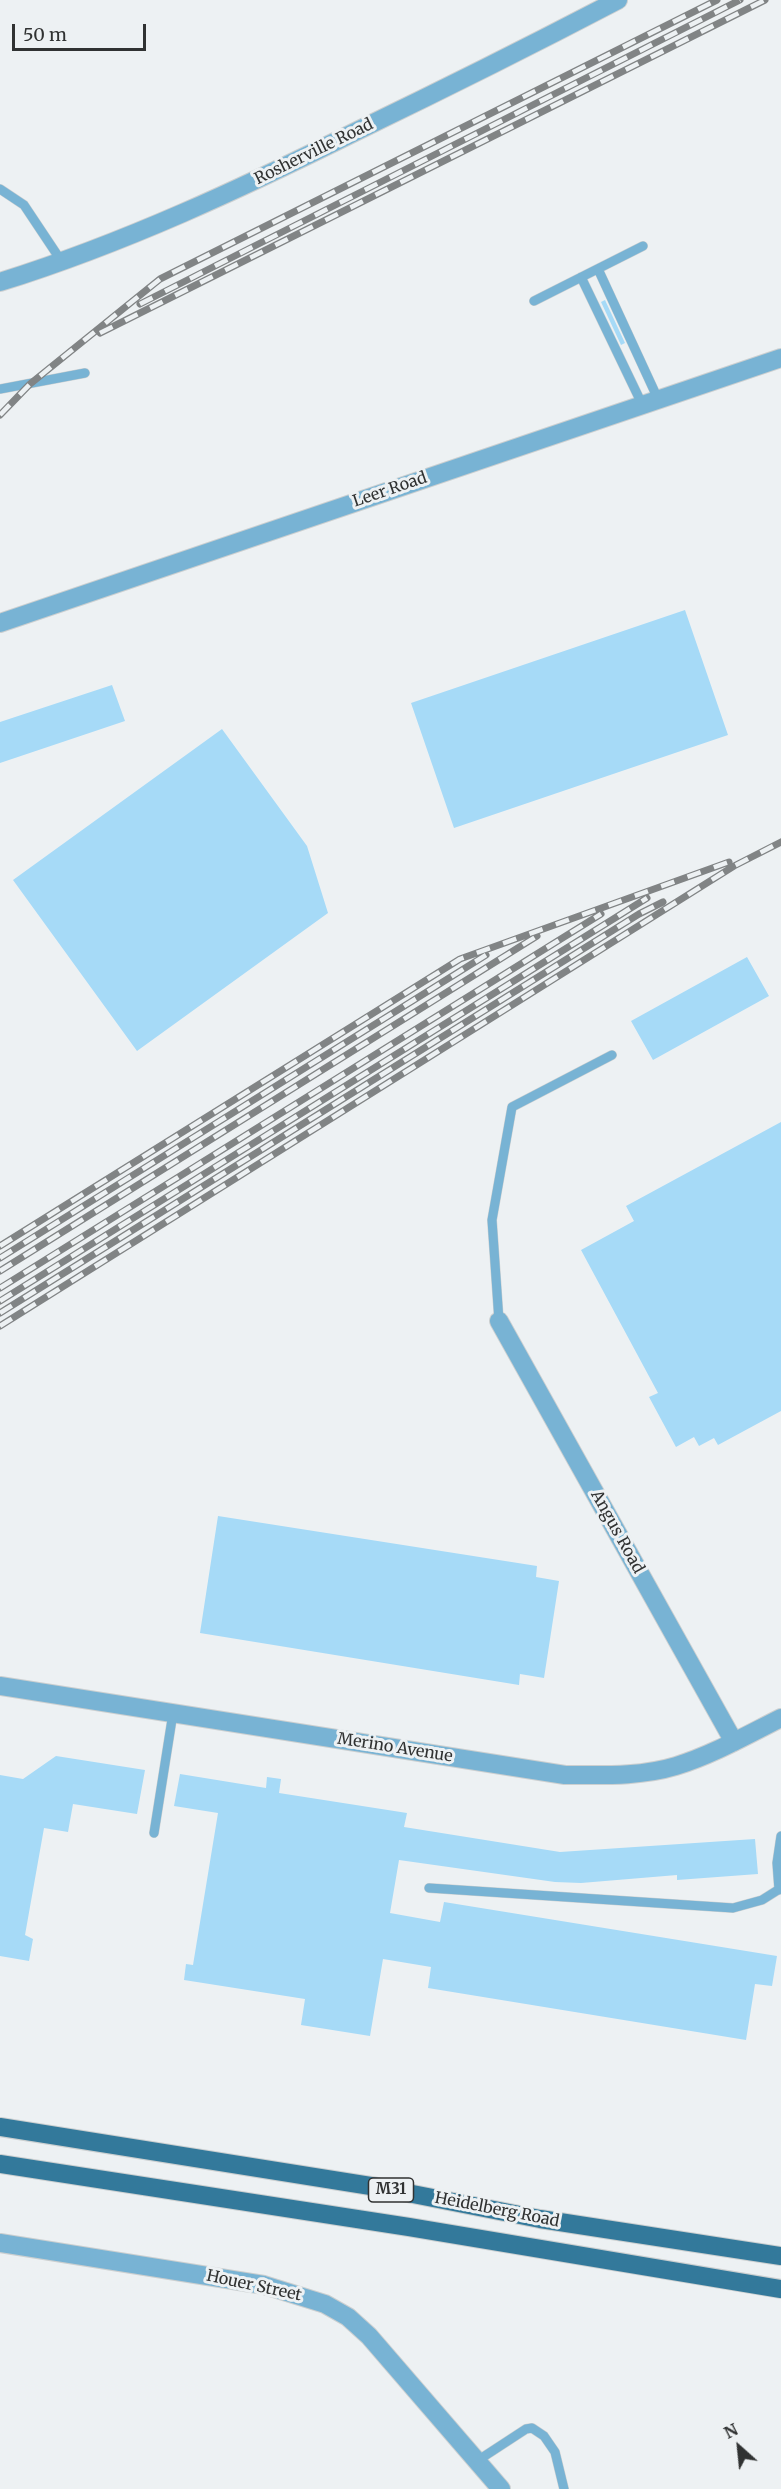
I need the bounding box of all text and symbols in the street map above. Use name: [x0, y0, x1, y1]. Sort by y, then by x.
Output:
scale bar: [15, 12, 148, 50]
text: 50 m: [23, 23, 67, 46]
street label: Rosherville Road: [252, 115, 376, 189]
street label: Leer Road: [351, 468, 429, 512]
street label: Angus Road: [586, 1487, 648, 1577]
street label: Merino Avenue: [336, 1729, 454, 1767]
road number: M31: [368, 2178, 414, 2202]
street label: Heidelberg Road: [433, 2189, 561, 2231]
street label: Houer Street: [205, 2267, 303, 2305]
north arrow: [709, 2417, 769, 2477]
text: N: [721, 2419, 741, 2443]

